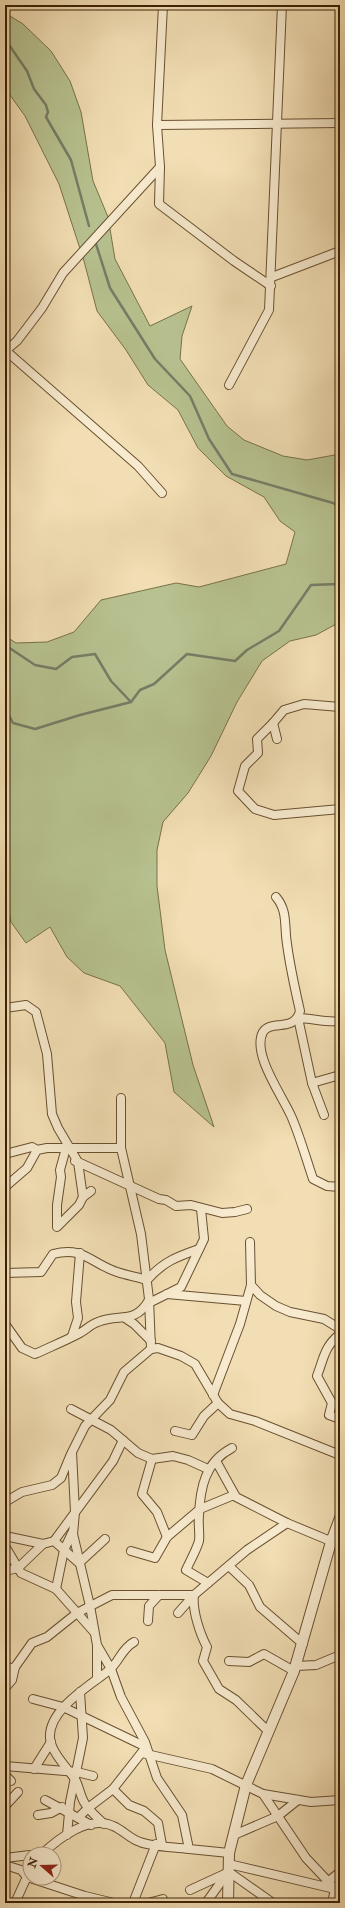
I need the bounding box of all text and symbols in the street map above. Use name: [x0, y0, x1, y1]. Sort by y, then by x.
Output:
north arrow: [22, 1846, 62, 1886]
text: N: [25, 1855, 41, 1871]

